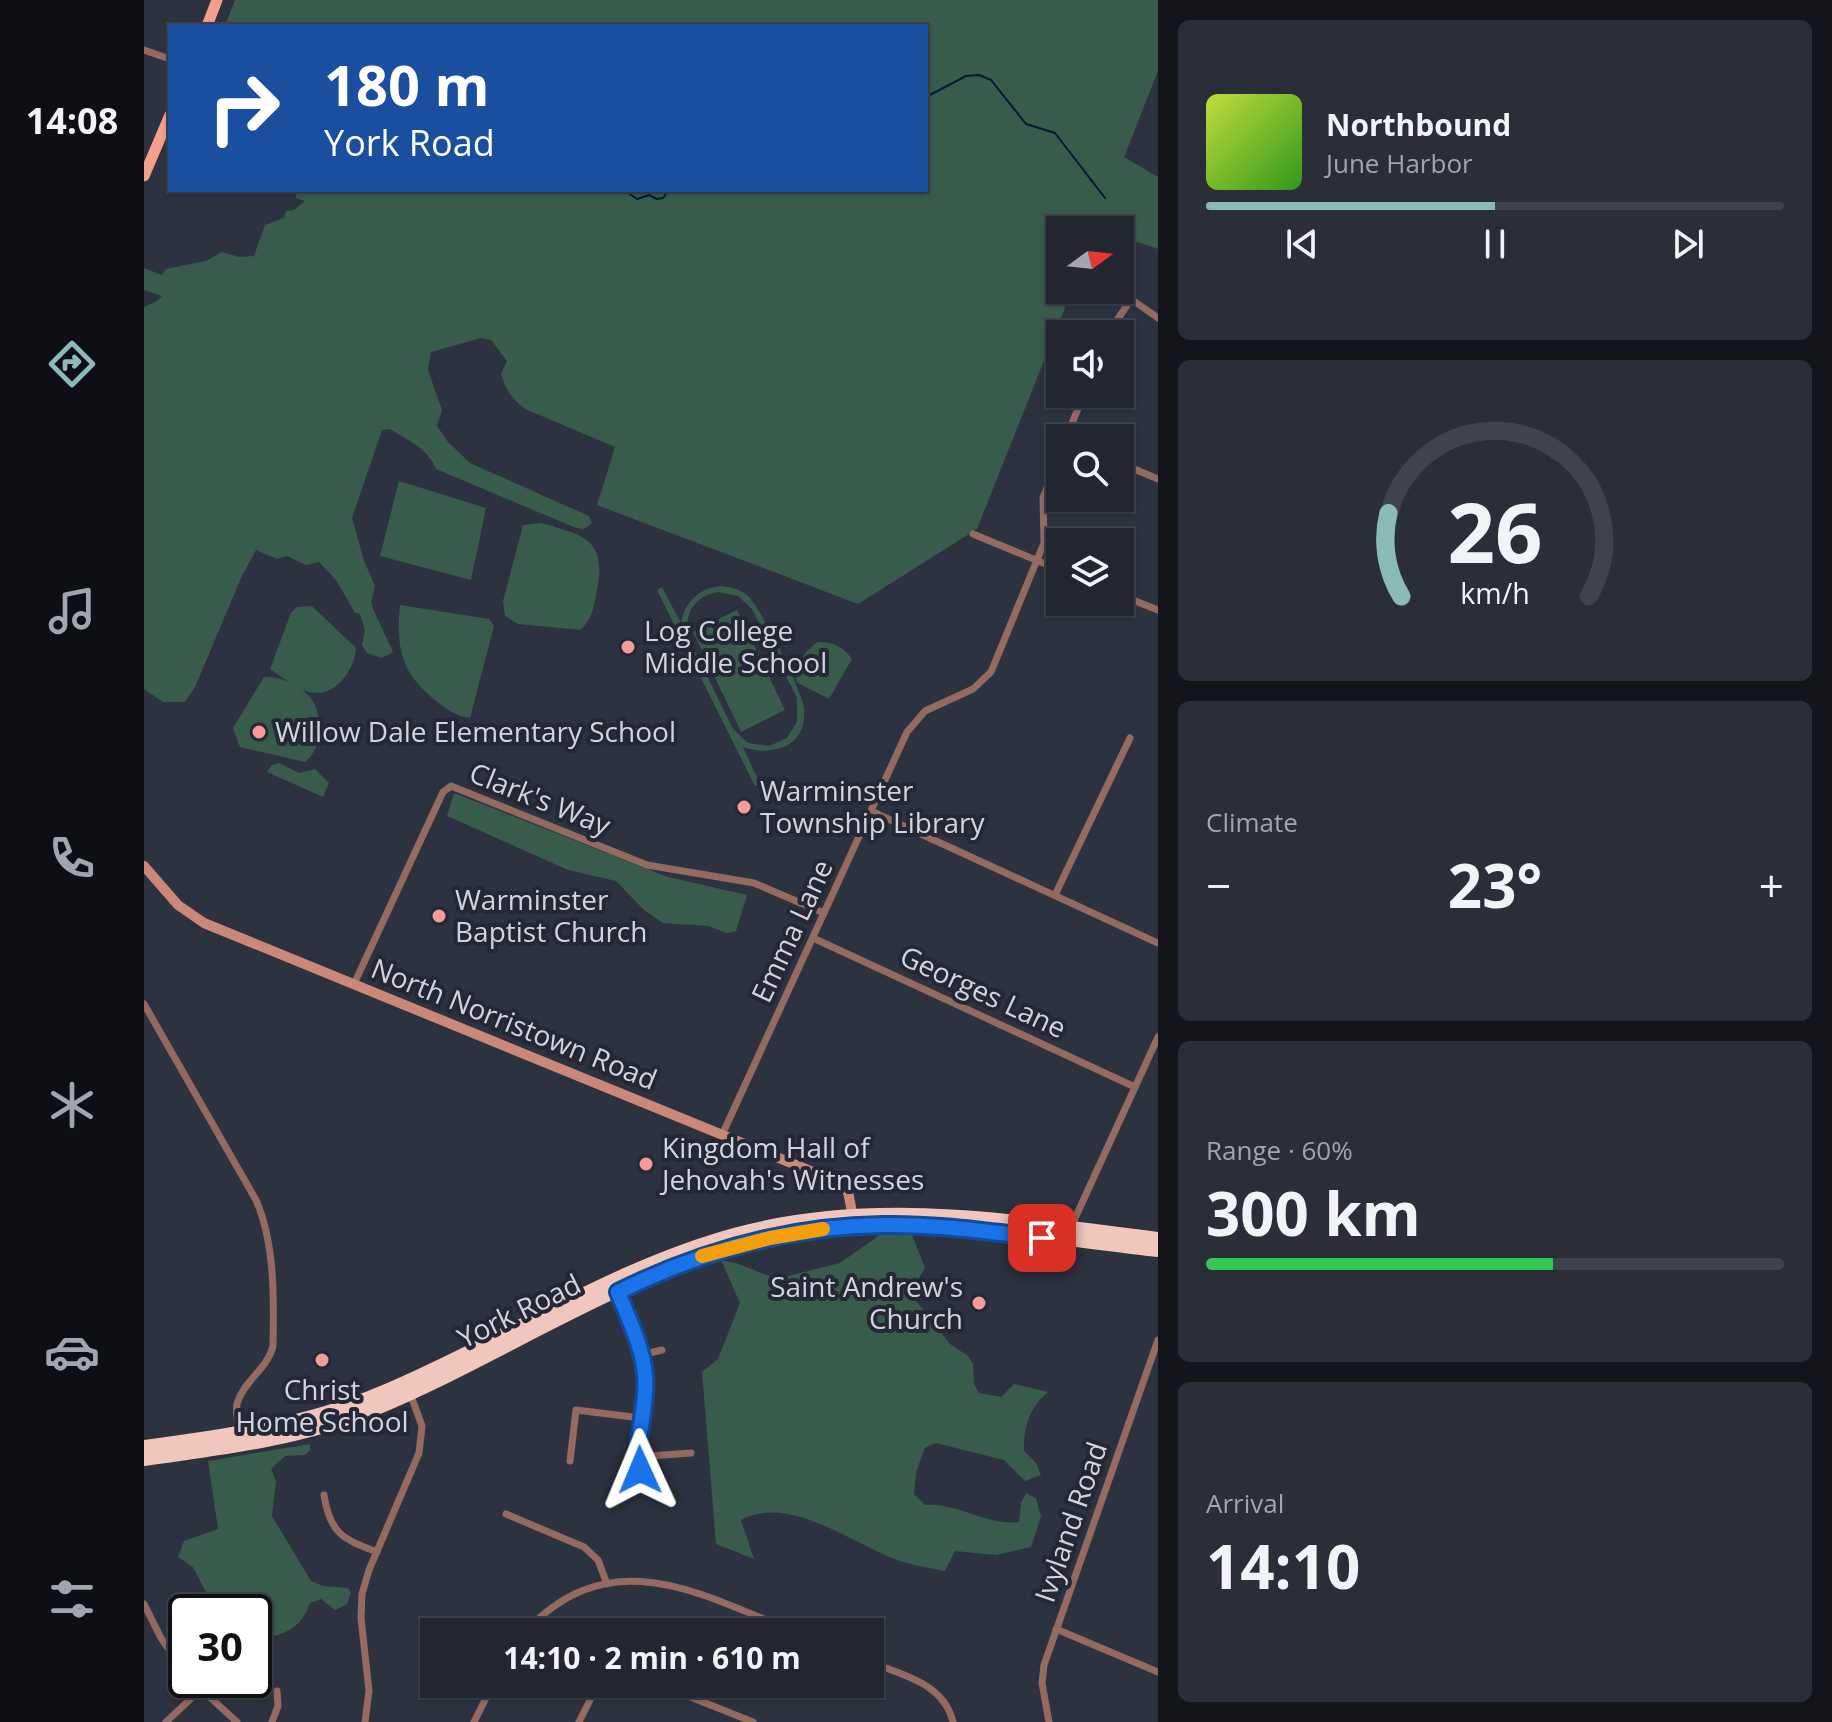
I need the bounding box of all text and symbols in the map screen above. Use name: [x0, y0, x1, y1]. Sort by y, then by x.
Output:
text: 180 m: [324, 46, 490, 122]
icon: right: [192, 56, 296, 160]
text: 14:08: [26, 96, 118, 145]
text: Northbound: [1326, 104, 1511, 145]
text: York Road: [324, 118, 495, 167]
text: June Harbor: [1326, 145, 1473, 181]
north arrow: [1046, 216, 1134, 304]
map controls: [1046, 216, 1134, 616]
icon: previous: [1280, 222, 1324, 266]
icon: pause: [1473, 222, 1517, 266]
icon: next: [1666, 222, 1710, 266]
button: sound: [1046, 320, 1134, 408]
icon: directions: [44, 336, 100, 392]
button: search: [1046, 424, 1134, 512]
text: 26: [1447, 473, 1543, 586]
button: layers: [1046, 528, 1134, 616]
text: km/h: [1460, 573, 1530, 612]
icon: music: [44, 583, 100, 639]
place label: Log College Middle School: [644, 611, 827, 681]
marker: Log College Middle School: [619, 638, 637, 656]
place label: Willow Dale Elementary School: [275, 712, 676, 750]
marker: Willow Dale Elementary School: [250, 723, 268, 741]
street label: Clark's Way: [464, 753, 617, 844]
place label: Warminster Township Library: [760, 771, 985, 841]
marker: Warminster Township Library: [735, 798, 753, 816]
text: Climate: [1206, 804, 1298, 840]
icon: phone: [44, 830, 100, 886]
text: 23°: [1448, 844, 1542, 926]
street label: Emma Lane: [741, 853, 841, 1008]
text: −: [1206, 855, 1231, 915]
text: +: [1759, 855, 1784, 915]
place label: Warminster Baptist Church: [455, 880, 647, 950]
marker: Warminster Baptist Church: [430, 907, 448, 925]
street label: Georges Lane: [894, 936, 1073, 1046]
street label: North Norristown Road: [366, 948, 663, 1098]
icon: climate: [44, 1077, 100, 1133]
place label: Kingdom Hall of Jehovah's Witnesses: [659, 1128, 924, 1198]
text: Range · 60%: [1206, 1132, 1353, 1168]
marker: Kingdom Hall of Jehovah's Witnesses: [637, 1155, 655, 1173]
text: 300 km: [1206, 1172, 1421, 1254]
pin: [1008, 1204, 1076, 1272]
icon: arrive: [1020, 1216, 1064, 1260]
street label: York Road: [451, 1264, 587, 1356]
place label: Saint Andrew's Church: [770, 1267, 963, 1337]
marker: Saint Andrew's Church: [970, 1294, 988, 1312]
icon: car: [44, 1324, 100, 1380]
marker: Christ Home School: [313, 1351, 331, 1369]
place label: Christ Home School: [235, 1370, 409, 1440]
position arrow: [598, 1428, 682, 1512]
street label: Ivyland Road: [1025, 1437, 1115, 1607]
text: Arrival: [1206, 1485, 1284, 1521]
text: 14:10: [1206, 1525, 1360, 1607]
icon: filters: [44, 1571, 100, 1627]
speed limit sign: 30: [168, 1594, 272, 1698]
text: 14:10 · 2 min · 610 m: [503, 1637, 801, 1678]

